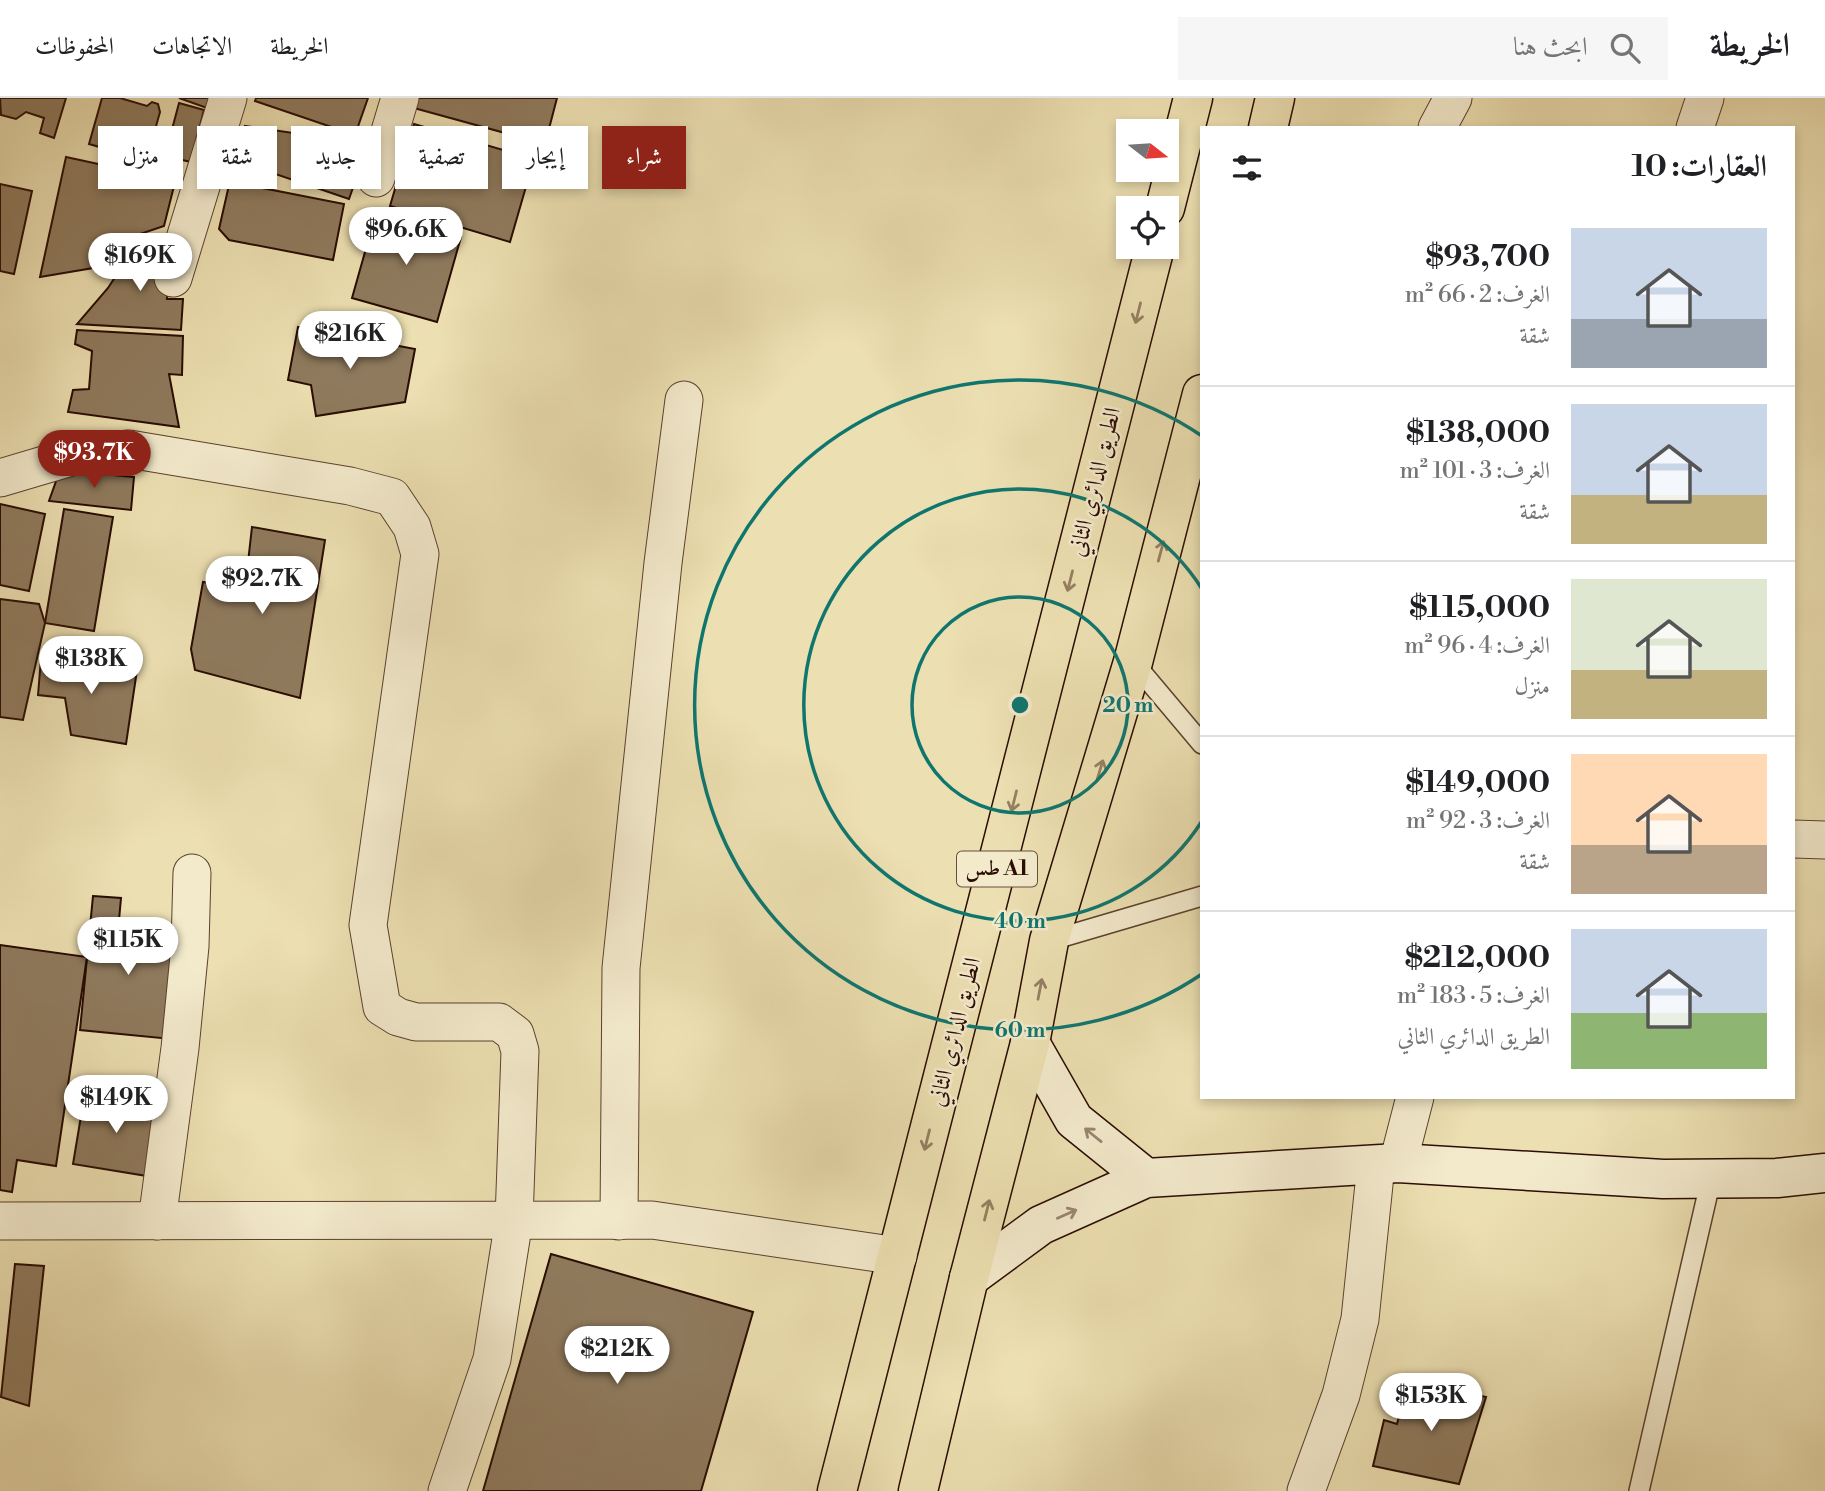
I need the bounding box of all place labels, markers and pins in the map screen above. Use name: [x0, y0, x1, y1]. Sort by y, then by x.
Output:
pin: $96.6K: [349, 208, 463, 267]
pin: $169K: [91, 234, 189, 293]
pin: $216K: [301, 312, 399, 371]
pin: $93.7K: [37, 430, 151, 490]
pin: $92.7K: [205, 556, 319, 616]
pin: $138K: [42, 636, 140, 696]
centre of rings: [1008, 693, 1032, 717]
pin: $115K: [79, 918, 177, 977]
pin: $149K: [67, 1076, 165, 1135]
pin: $212K: [568, 1326, 666, 1386]
pin: $153K: [1382, 1374, 1480, 1433]

